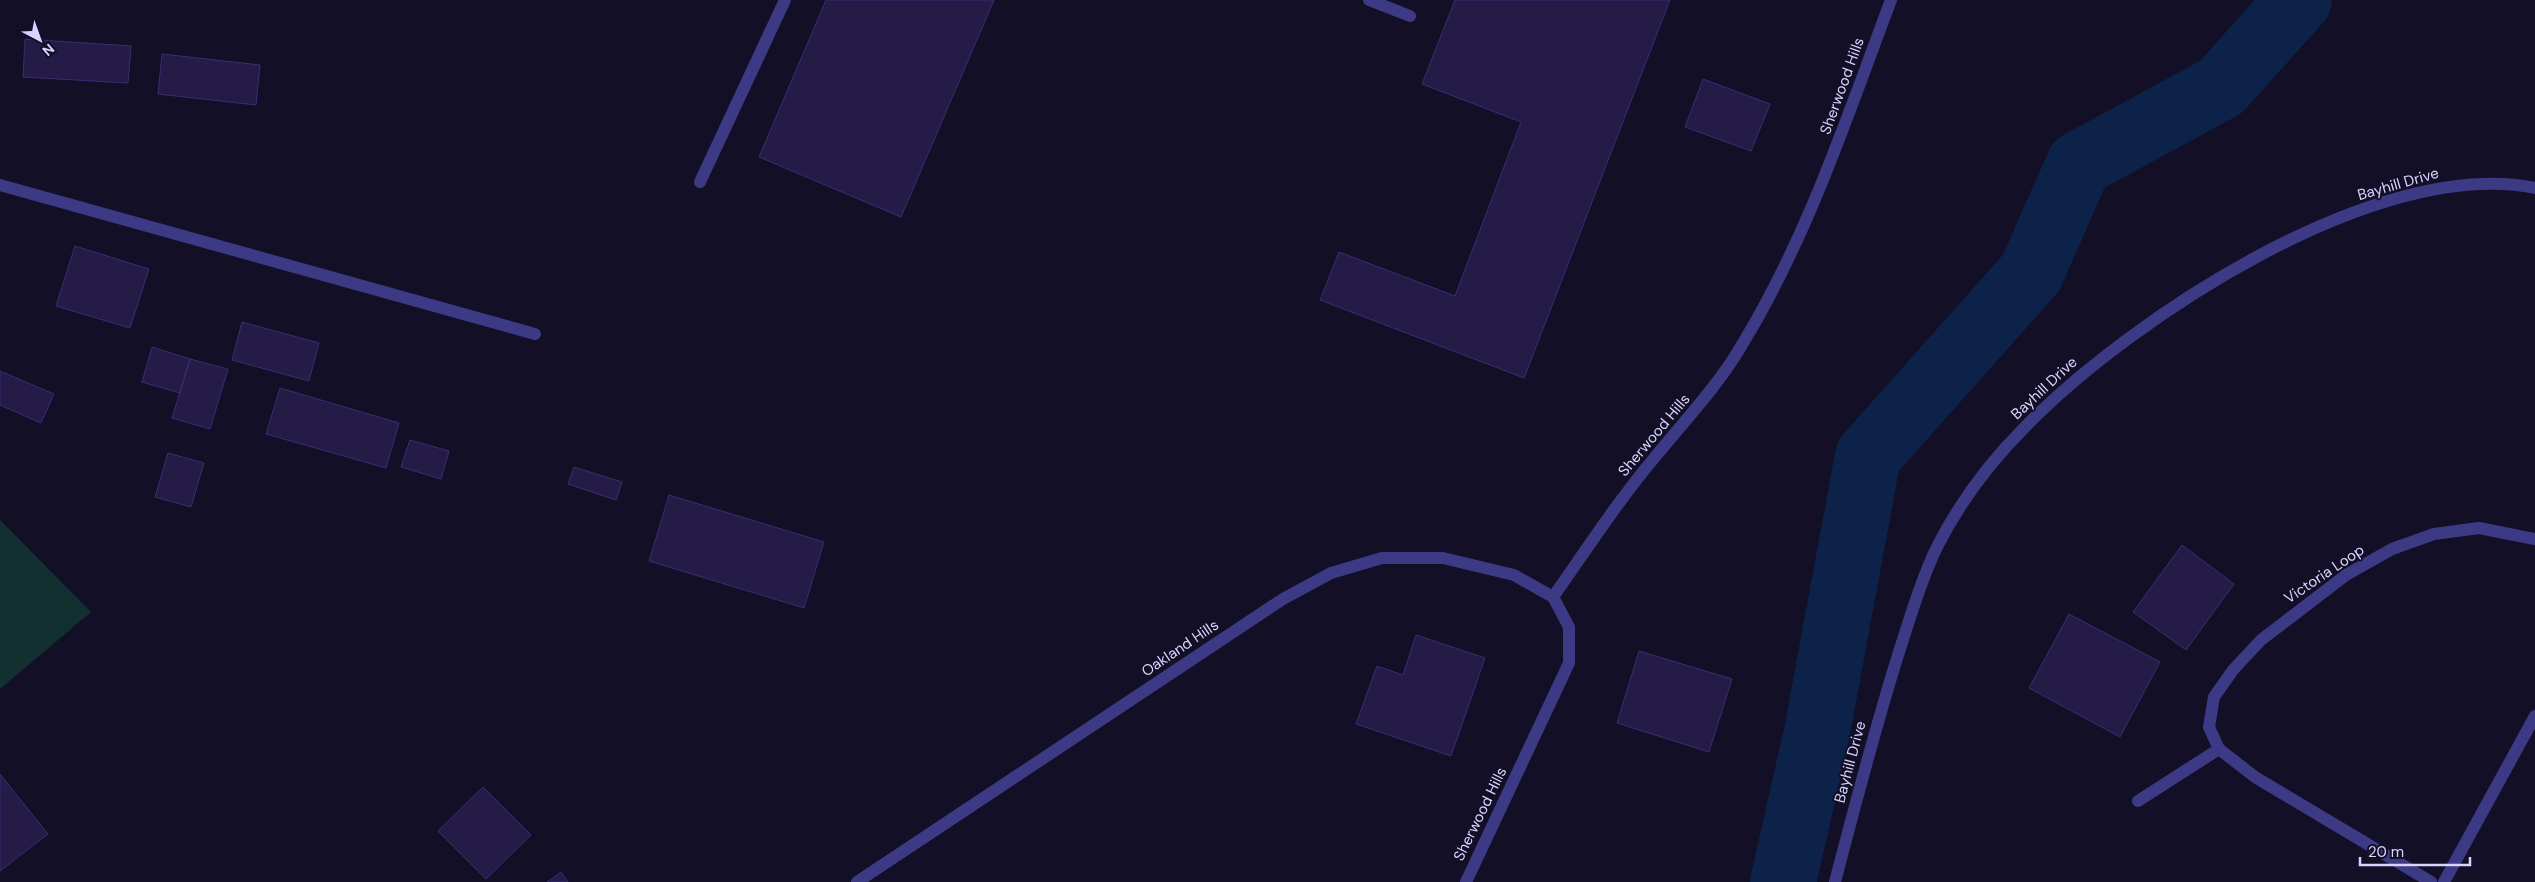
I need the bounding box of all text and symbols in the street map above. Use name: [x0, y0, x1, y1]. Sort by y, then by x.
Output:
north arrow: [15, 15, 65, 65]
street label: Sherwood Hills: [1815, 35, 1869, 137]
text: N: [39, 40, 58, 60]
street label: Bayhill Drive: [2355, 163, 2441, 205]
street label: Bayhill Drive: [2007, 352, 2081, 424]
street label: Sherwood Hills: [1614, 390, 1694, 480]
street label: Victoria Loop: [2280, 540, 2368, 608]
street label: Oakland Hills: [1138, 615, 1222, 681]
street label: Bayhill Drive: [1830, 719, 1870, 805]
street label: Sherwood Hills: [1449, 764, 1511, 864]
scale bar: [2360, 834, 2470, 866]
text: 20 m: [2368, 842, 2404, 862]

